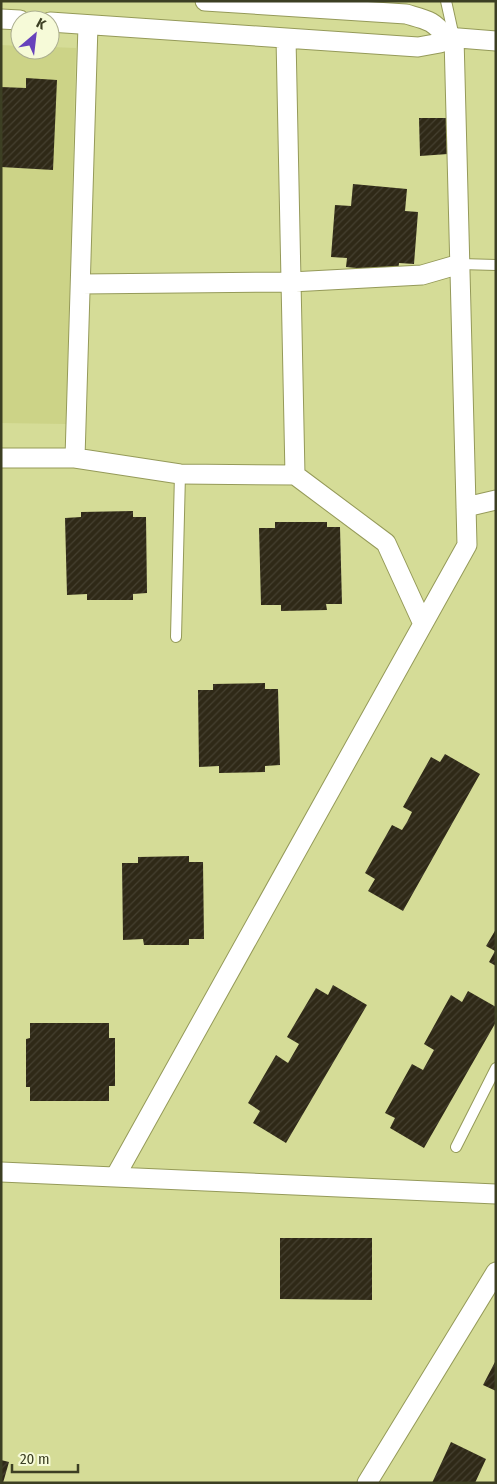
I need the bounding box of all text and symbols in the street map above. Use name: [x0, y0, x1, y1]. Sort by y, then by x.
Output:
north arrow: [10, 10, 60, 60]
text: K: [33, 15, 49, 34]
scale bar: [12, 1442, 79, 1474]
text: 20 m: [20, 1450, 50, 1468]

